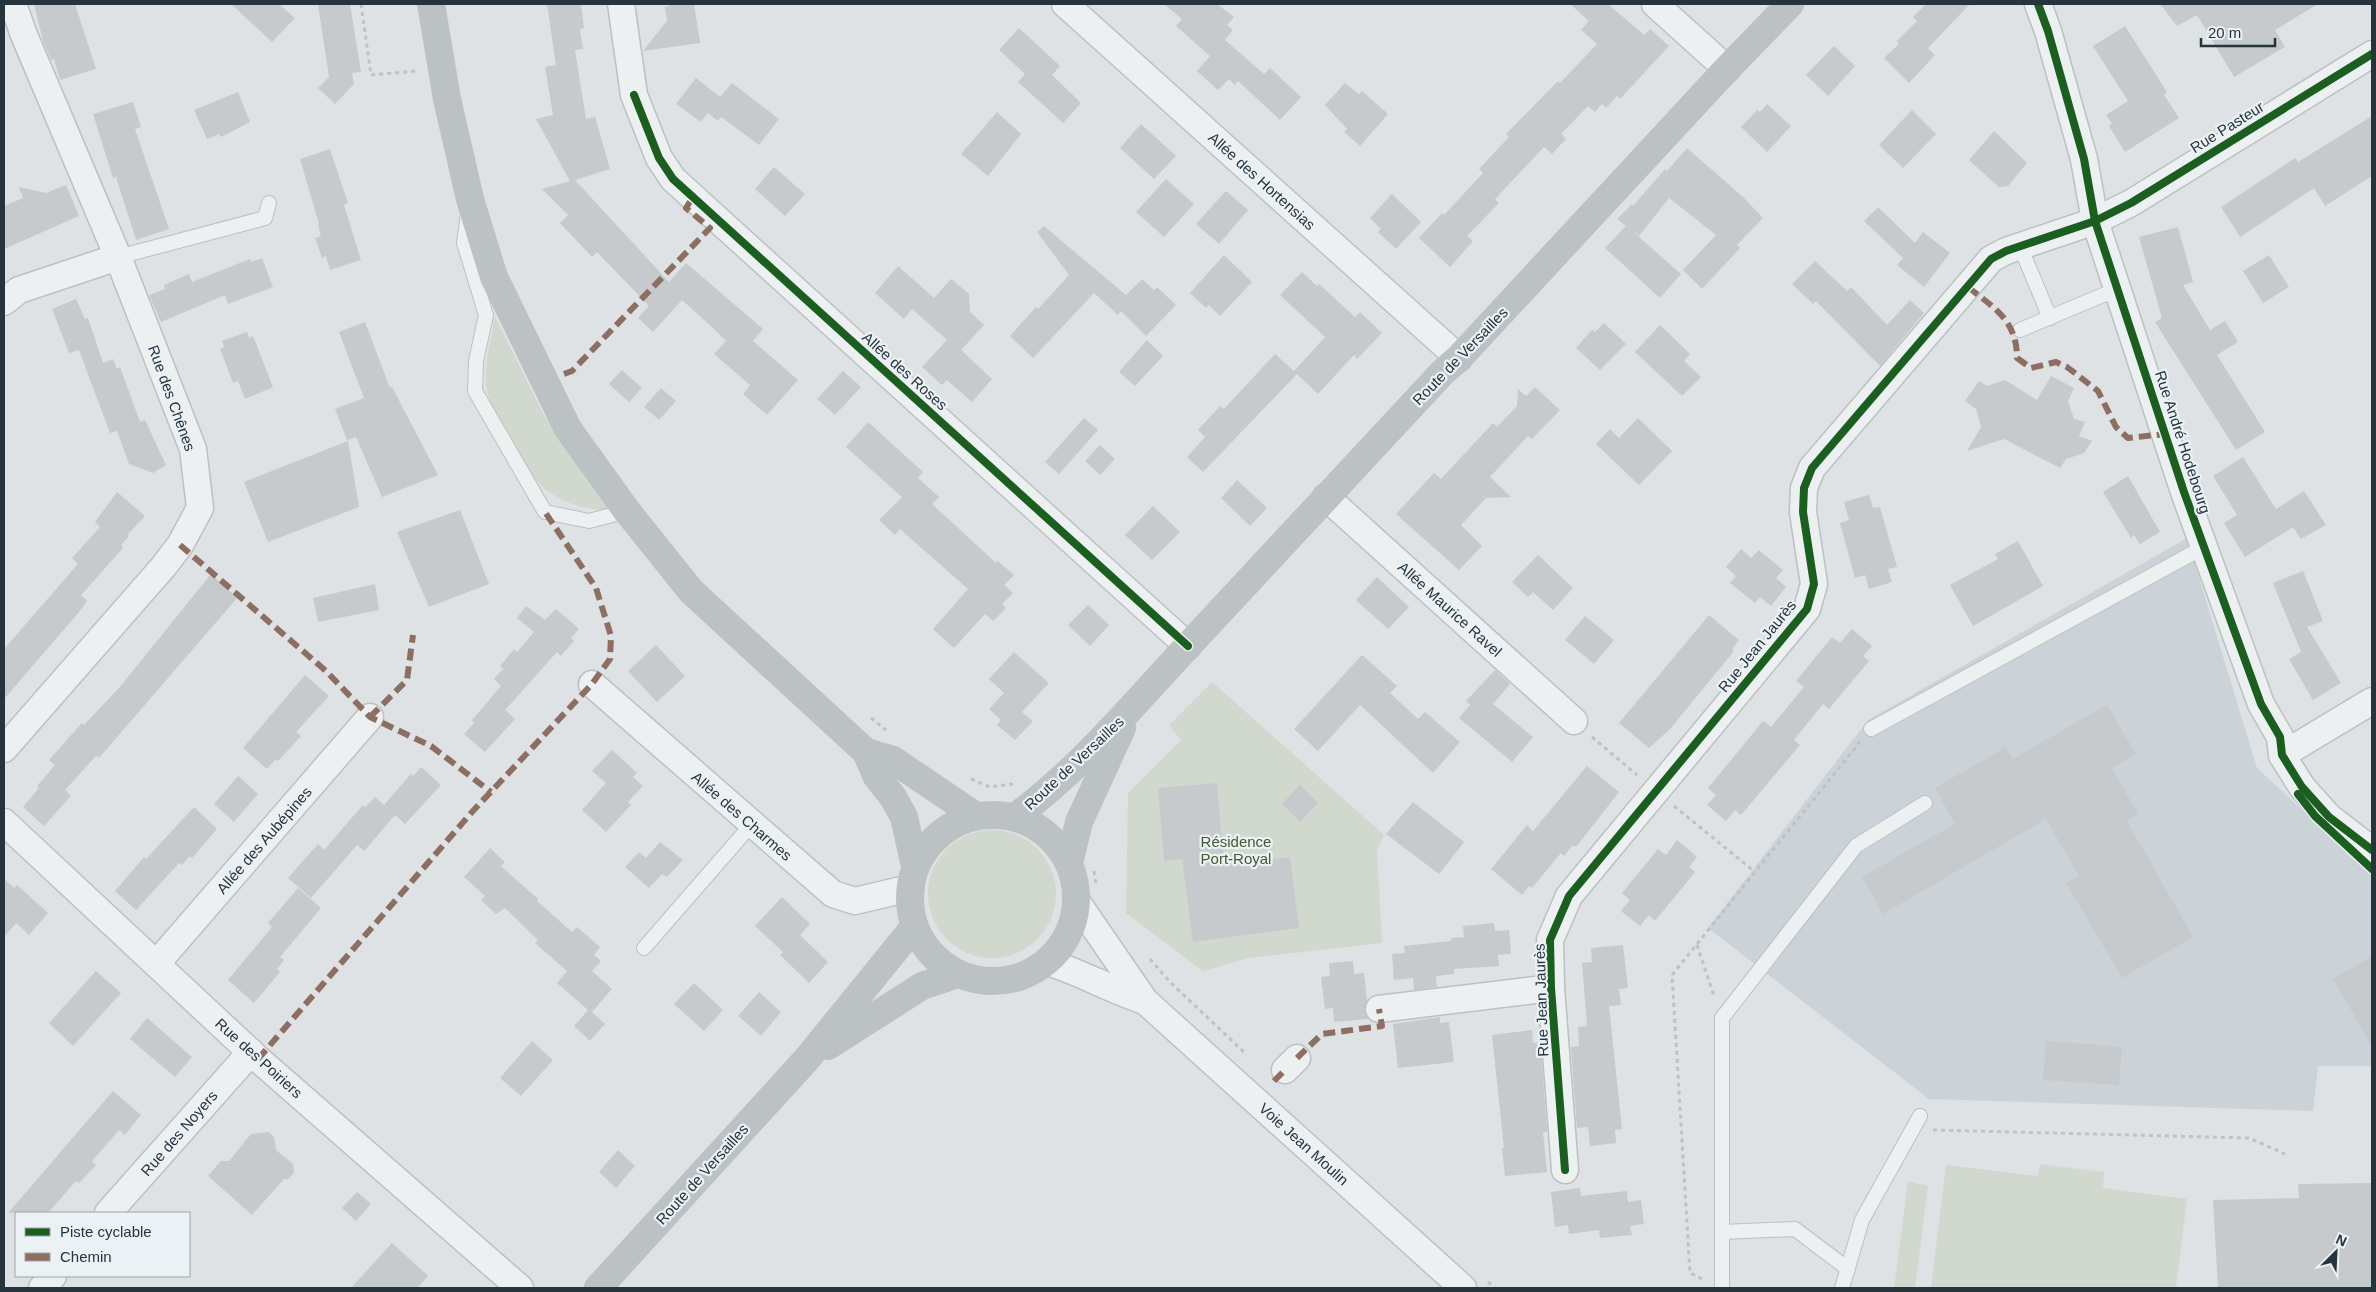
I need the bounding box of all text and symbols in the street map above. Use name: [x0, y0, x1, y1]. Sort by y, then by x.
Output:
scale bar: [2201, 15, 2275, 47]
text: 20 m: [2208, 24, 2241, 41]
street label: Rue Pasteur: [2187, 98, 2267, 156]
street label: Allée des Hortensias: [1205, 129, 1319, 233]
street label: Route de Versailles: [1409, 304, 1511, 408]
street label: Allée des Roses: [859, 328, 951, 414]
street label: Rue des Chênes: [145, 343, 199, 453]
street label: Rue André Hodebourg: [2152, 368, 2214, 516]
street label: Allée Maurice Ravel: [1395, 558, 1505, 660]
street label: Rue Jean Jaurès: [1715, 597, 1799, 695]
street label: Route de Versailles: [1021, 713, 1127, 813]
street label: Allée des Charmes: [689, 768, 795, 864]
street label: Allée des Aubépines: [213, 783, 315, 897]
park label: Résidence Port-Royal: [1201, 833, 1271, 867]
street label: Rue Jean Jaurès: [1531, 943, 1551, 1057]
street label: Rue des Poiriers: [212, 1015, 306, 1101]
street label: Rue des Noyers: [137, 1087, 221, 1179]
street label: Voie Jean Moulin: [1256, 1099, 1352, 1189]
street label: Route de Versailles: [652, 1120, 752, 1228]
legend: [15, 1212, 190, 1277]
text: Piste cyclable: [60, 1223, 152, 1240]
north arrow: [2311, 1227, 2361, 1277]
text: N: [2333, 1231, 2349, 1249]
text: Chemin: [60, 1248, 112, 1265]

